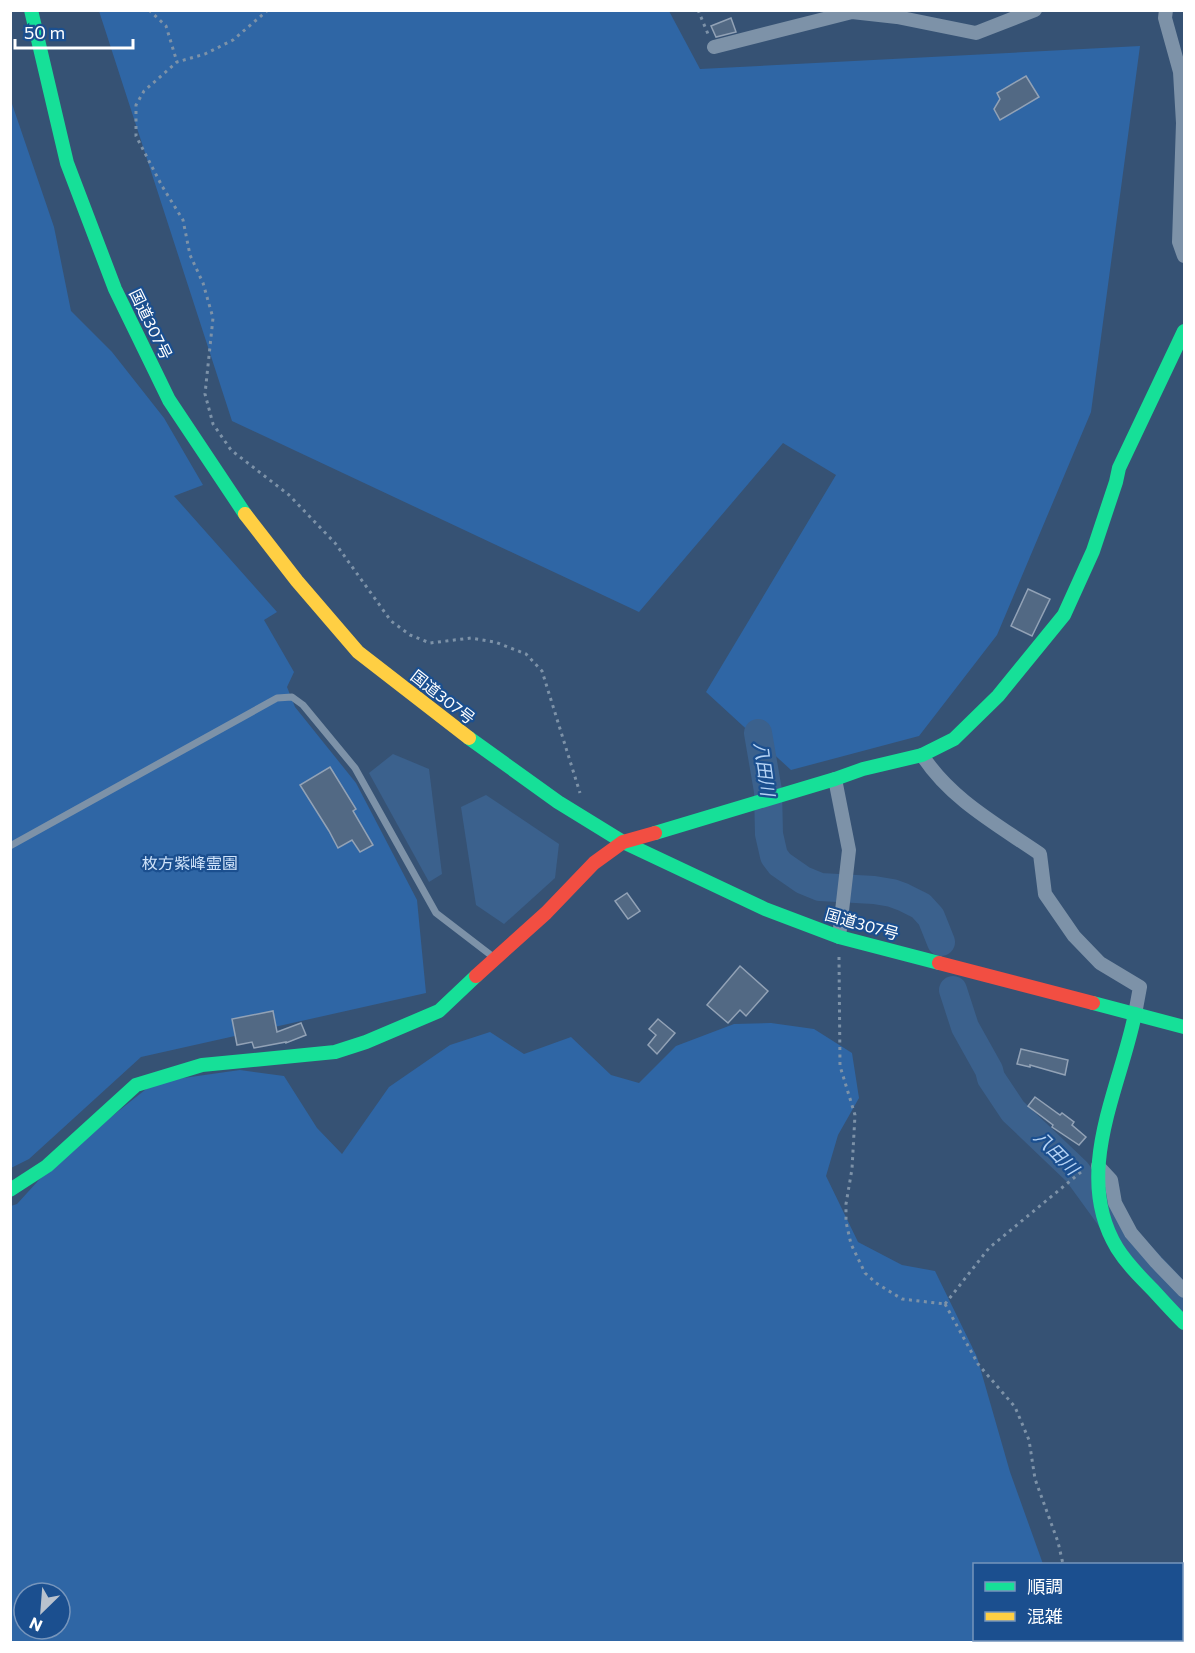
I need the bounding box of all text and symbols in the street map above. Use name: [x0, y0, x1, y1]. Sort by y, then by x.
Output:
scale bar: [15, 12, 134, 50]
text: 50 m: [24, 21, 65, 43]
street label: 国道307号: [126, 285, 177, 362]
street label: 国道307号: [408, 666, 479, 727]
water label: 八田川: [750, 741, 780, 799]
park label: 枚方紫峰霊園: [142, 853, 238, 872]
street label: 国道307号: [823, 904, 901, 943]
water label: 八田川: [1030, 1125, 1085, 1181]
legend: [973, 1563, 1183, 1641]
text: 順調: [1027, 1575, 1063, 1597]
north arrow: [12, 1581, 72, 1641]
text: 混雑: [1027, 1605, 1063, 1627]
text: N: [26, 1614, 45, 1636]

